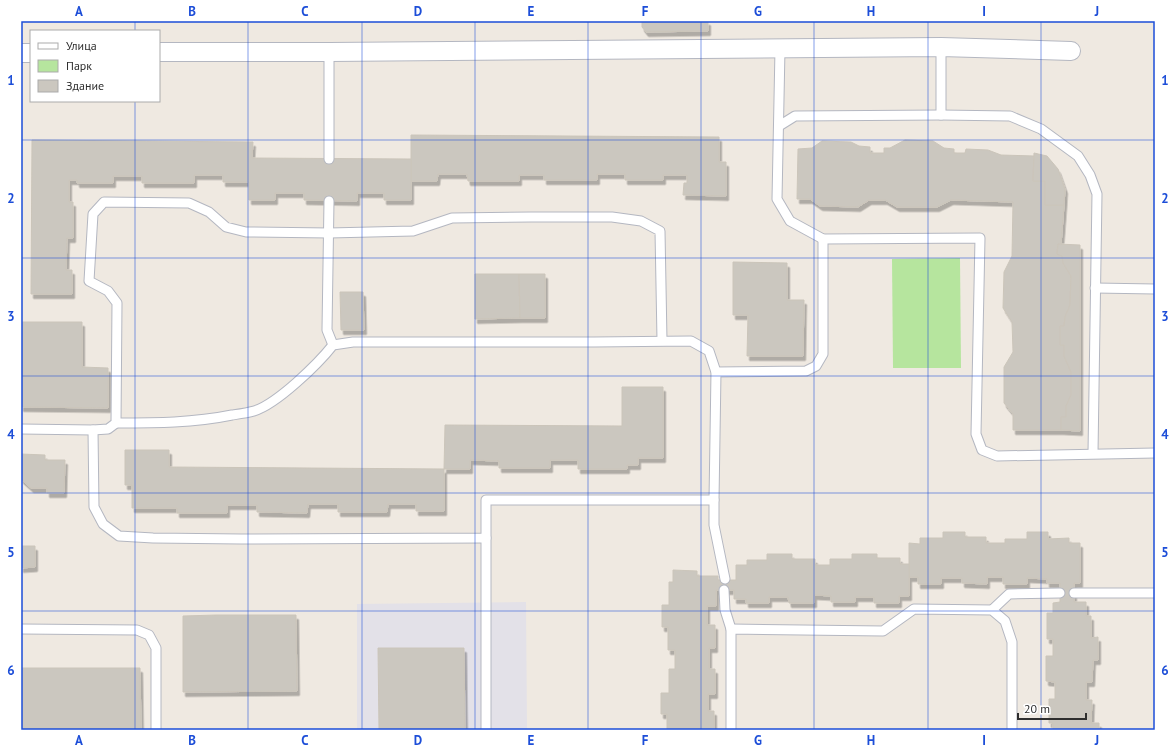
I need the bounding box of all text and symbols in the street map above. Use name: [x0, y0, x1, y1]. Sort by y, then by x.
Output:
text: A: [75, 3, 83, 20]
text: B: [188, 3, 196, 20]
text: C: [301, 3, 309, 20]
text: D: [414, 3, 422, 20]
text: E: [528, 3, 535, 20]
text: F: [642, 3, 649, 20]
text: G: [754, 3, 762, 20]
text: H: [867, 3, 875, 20]
text: I: [982, 3, 986, 20]
text: J: [1094, 3, 1099, 20]
legend: [30, 30, 160, 102]
text: Улица: [66, 38, 97, 53]
text: Парк: [66, 58, 92, 73]
text: 1: [7, 72, 15, 89]
text: 1: [1161, 72, 1169, 89]
text: Здание: [66, 78, 104, 93]
text: 2: [7, 190, 15, 207]
text: 2: [1161, 190, 1169, 207]
text: 3: [7, 308, 15, 325]
text: 3: [1161, 308, 1169, 325]
text: 4: [7, 426, 15, 443]
text: 4: [1161, 426, 1169, 443]
text: 5: [7, 544, 15, 561]
text: 5: [1161, 544, 1169, 561]
text: 6: [7, 662, 15, 679]
text: 6: [1161, 662, 1169, 679]
scale bar: [1018, 695, 1086, 721]
text: 20 m: [1024, 701, 1050, 716]
text: A: [75, 732, 83, 749]
text: B: [188, 732, 196, 749]
text: C: [301, 732, 309, 749]
text: D: [414, 732, 422, 749]
text: E: [528, 732, 535, 749]
text: F: [642, 732, 649, 749]
text: G: [754, 732, 762, 749]
text: H: [867, 732, 875, 749]
text: I: [982, 732, 986, 749]
text: J: [1094, 732, 1099, 749]

